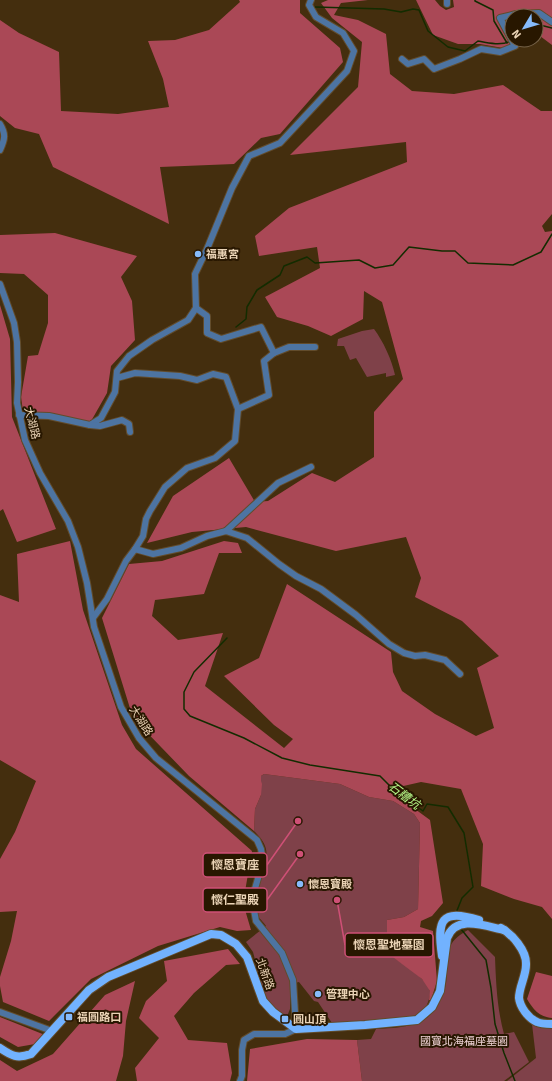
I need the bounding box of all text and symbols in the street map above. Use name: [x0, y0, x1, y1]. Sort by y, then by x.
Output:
north arrow: [504, 8, 544, 48]
text: N: [509, 27, 524, 41]
place label: 福惠宮: [206, 248, 239, 261]
marker: 福惠宮: [193, 249, 203, 259]
street label: 大湖路: [22, 405, 42, 441]
street label: 大湖路: [127, 704, 155, 738]
water label: 石糟坑: [385, 779, 424, 814]
callout: 懷恩寶座: [203, 853, 267, 877]
text: 懷恩寶座: [211, 858, 259, 873]
place label: 懷恩寶殿: [308, 878, 352, 891]
marker: 懷恩寶殿: [295, 879, 305, 889]
callout: 懷仁聖殿: [203, 888, 267, 912]
text: 懷仁聖殿: [211, 893, 259, 908]
callout: 懷恩聖地墓園: [345, 933, 433, 957]
text: 懷恩聖地墓園: [353, 938, 425, 953]
street label: 北新路: [253, 956, 277, 992]
place label: 管理中心: [326, 988, 370, 1001]
marker: 管理中心: [313, 989, 323, 999]
place label: 福圓路口: [77, 1011, 121, 1024]
marker: 福圓路口: [64, 1012, 74, 1022]
place label: 圓山頂: [293, 1013, 327, 1026]
marker: 圓山頂: [280, 1014, 290, 1024]
park label: 國寶北海福座墓園: [420, 1035, 508, 1048]

